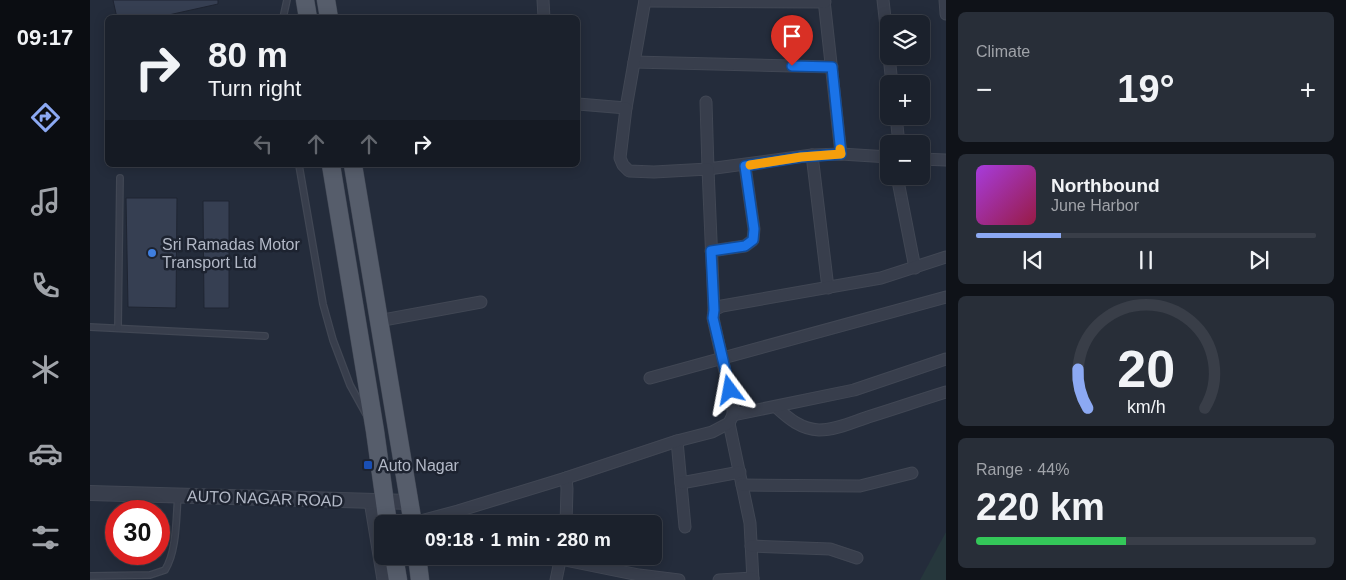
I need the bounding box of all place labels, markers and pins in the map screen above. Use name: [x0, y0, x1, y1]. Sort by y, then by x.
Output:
pin: [771, 15, 813, 66]
place label: Sri Ramadas Motor Transport Ltd: [162, 236, 300, 271]
marker: Sri Ramadas Motor Transport Ltd: [146, 247, 158, 259]
place label: Auto Nagar: [378, 457, 460, 474]
marker: Auto Nagar: [362, 459, 374, 471]

